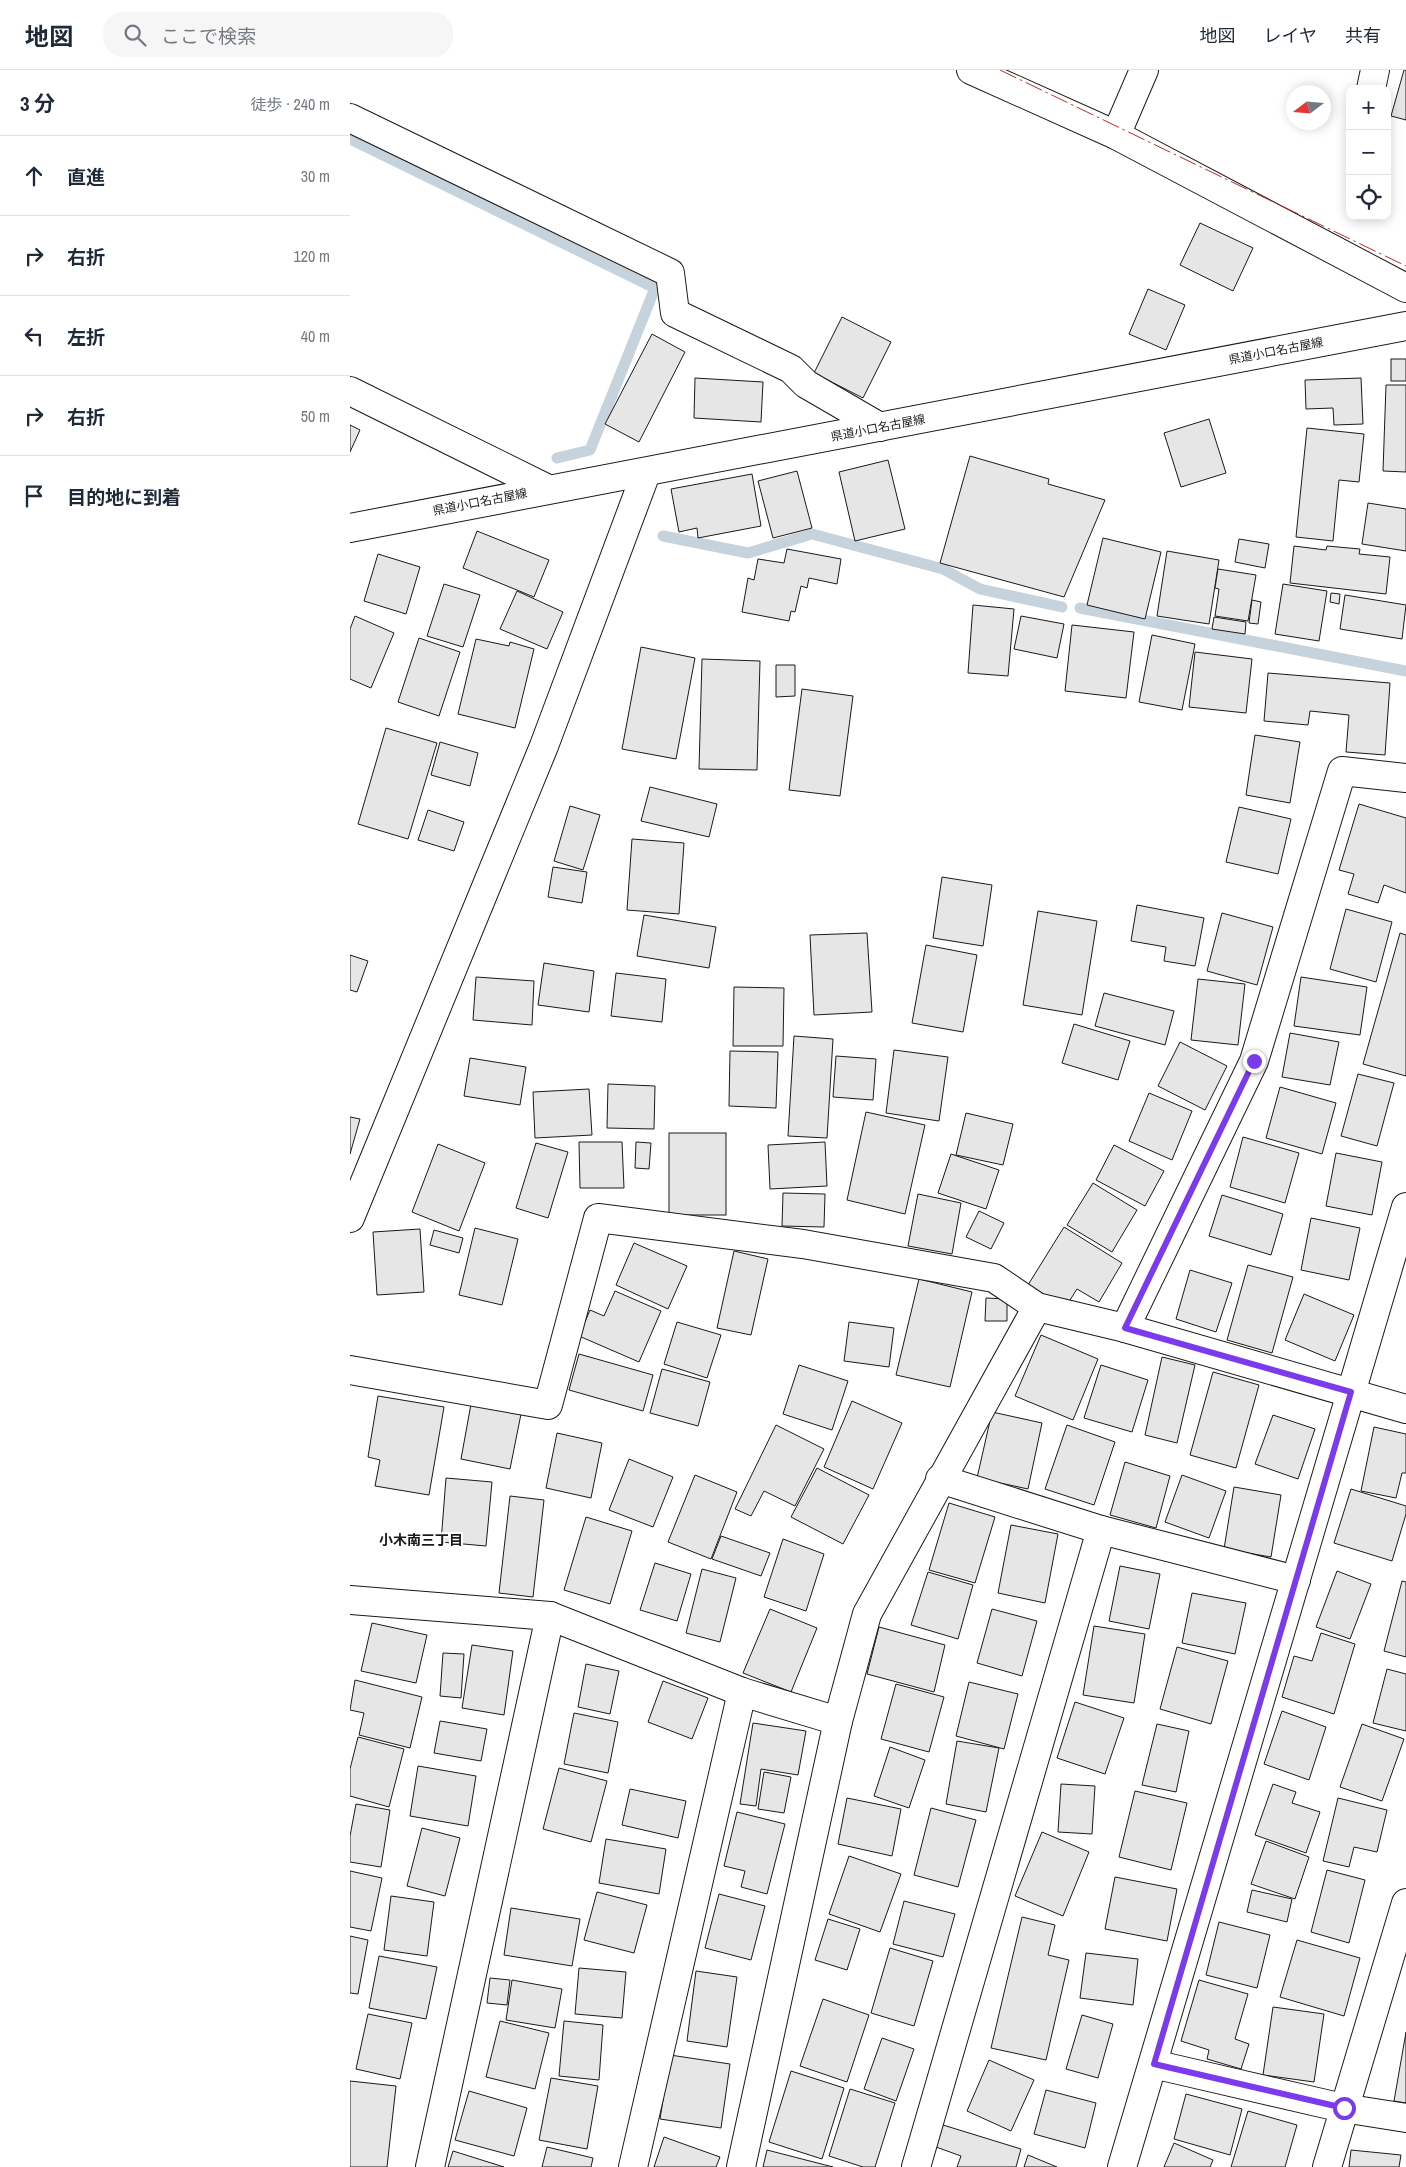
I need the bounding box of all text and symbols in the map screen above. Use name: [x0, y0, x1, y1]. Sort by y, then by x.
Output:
search box: [103, 12, 453, 57]
text: 地図: [25, 20, 73, 52]
icon: search: [121, 21, 149, 49]
text: ここで検索: [161, 23, 256, 49]
text: 地図: [1200, 23, 1236, 48]
text: レイヤ: [1264, 23, 1317, 48]
text: 共有: [1345, 23, 1381, 48]
north arrow: [1286, 85, 1331, 130]
map controls: [1346, 85, 1391, 220]
button: +: [1346, 85, 1391, 130]
text: 3 分: [20, 89, 55, 118]
text: 徒歩 · 240 m: [251, 93, 330, 115]
button: −: [1346, 130, 1391, 175]
icon: ahead: [20, 162, 48, 190]
text: 直進: [67, 164, 105, 190]
text: 30 m: [301, 165, 330, 187]
button: locate: [1346, 175, 1391, 220]
icon: right: [20, 242, 48, 270]
text: 右折: [67, 244, 105, 270]
text: 120 m: [294, 245, 330, 267]
icon: left: [20, 322, 48, 350]
text: 左折: [67, 324, 105, 350]
text: 40 m: [301, 325, 330, 347]
street label: 県道小口名古屋線: [1227, 334, 1325, 368]
icon: right: [20, 402, 48, 430]
text: 右折: [67, 404, 105, 430]
text: 50 m: [301, 405, 330, 427]
street label: 県道小口名古屋線: [829, 411, 927, 445]
icon: arrive: [20, 482, 48, 510]
text: 目的地に到着: [67, 484, 181, 510]
street label: 県道小口名古屋線: [431, 485, 529, 519]
route end: [1243, 1050, 1266, 1073]
district label: 小木南三丁目: [379, 1531, 463, 1549]
route start: [1333, 2097, 1356, 2120]

